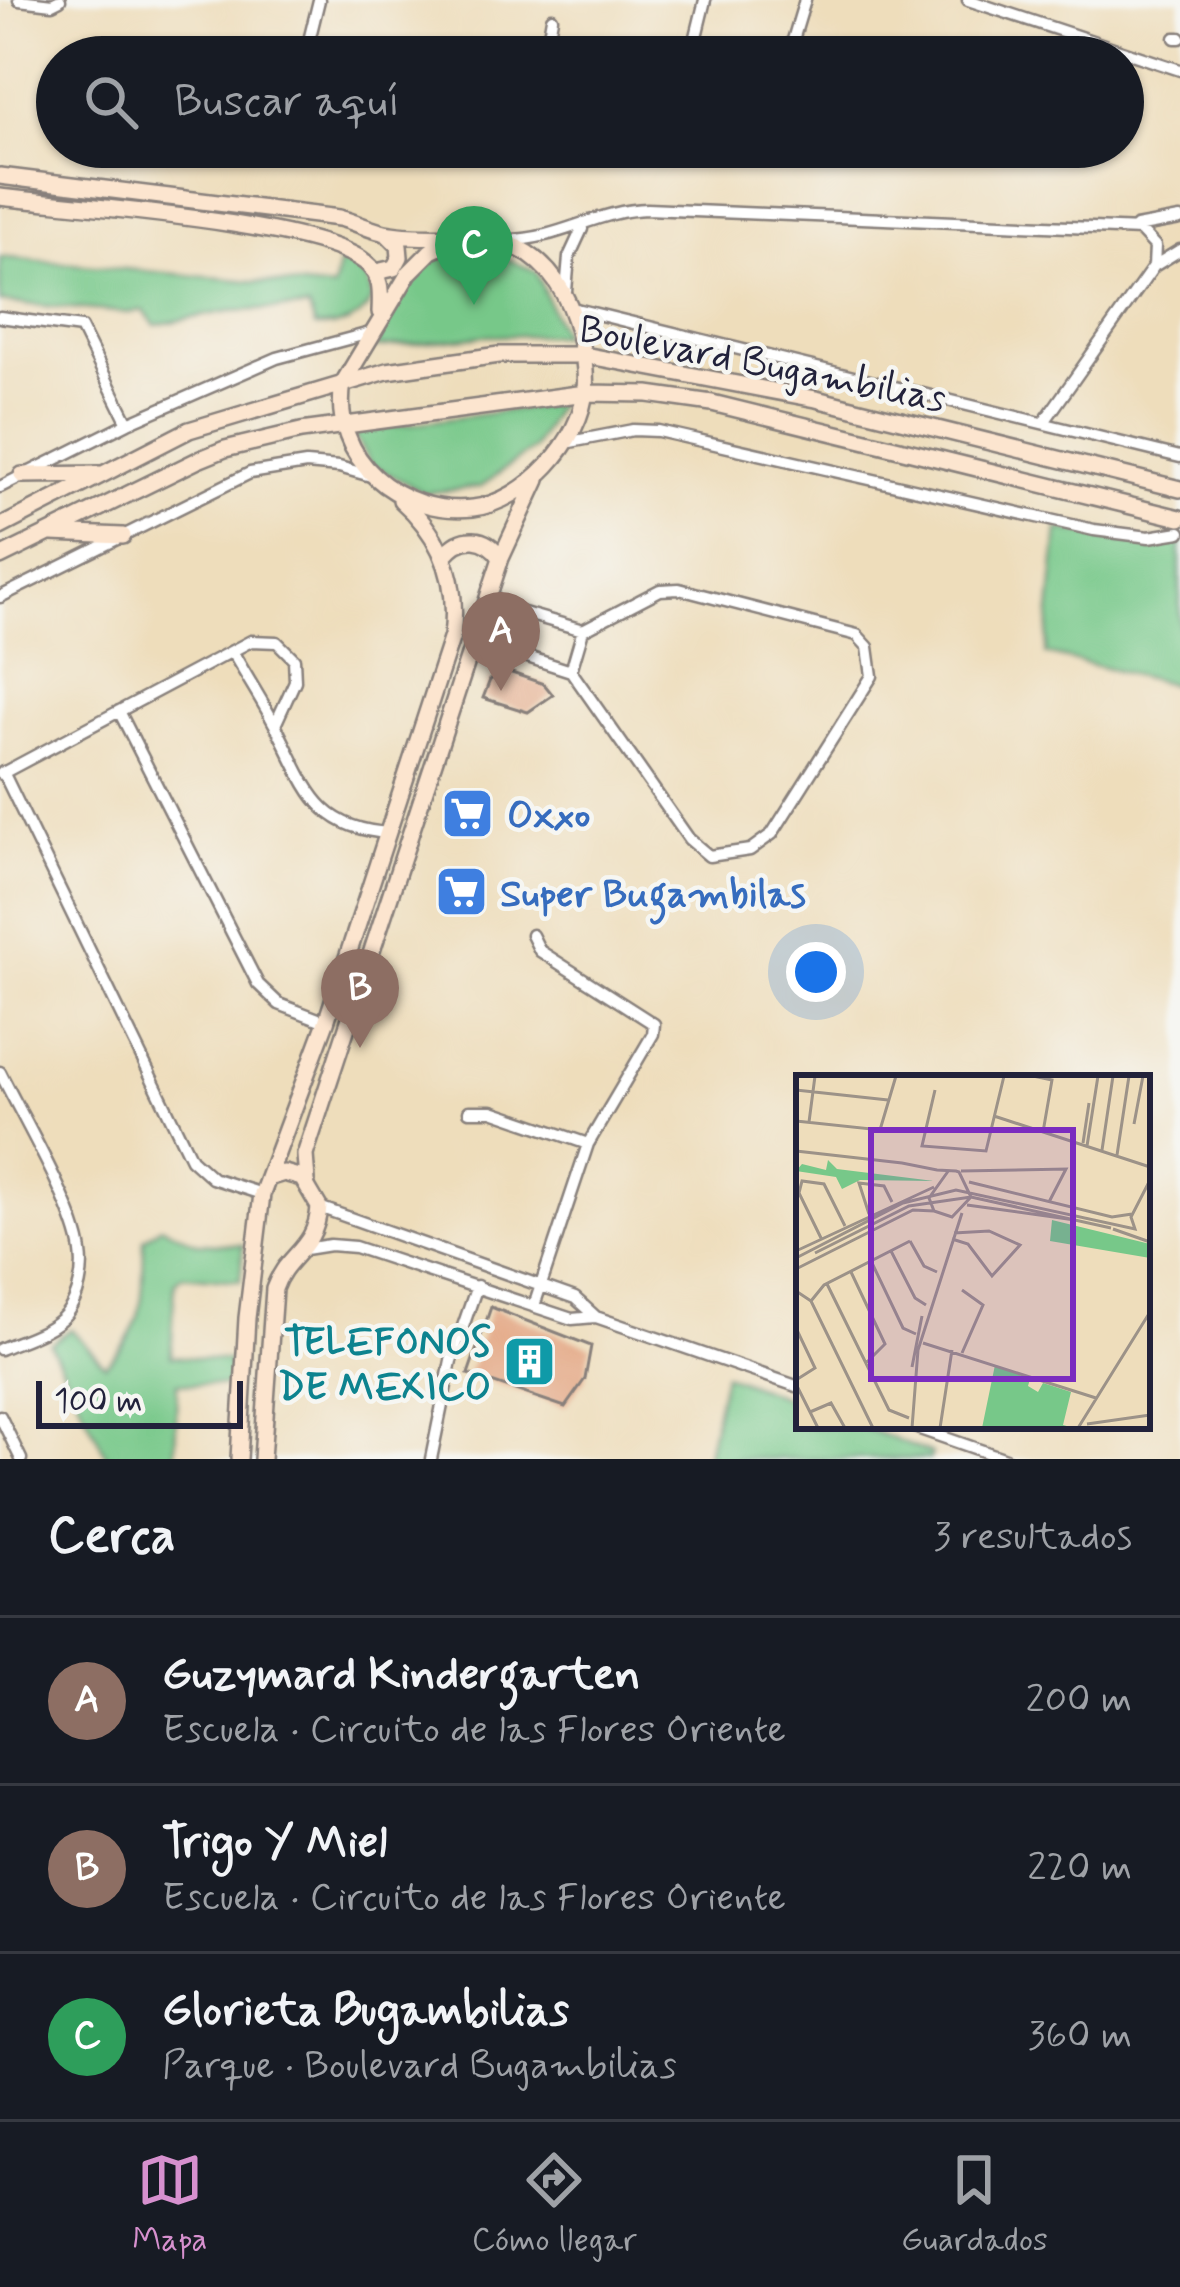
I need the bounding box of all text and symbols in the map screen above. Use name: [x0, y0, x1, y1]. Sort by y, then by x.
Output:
search box: [36, 36, 1144, 168]
icon: search: [78, 69, 144, 135]
text: Buscar aquí: [174, 73, 400, 132]
pin: C: [435, 206, 513, 305]
street label: Boulevard Bugambilias: [575, 305, 950, 426]
pin: A: [462, 592, 540, 691]
supermarket icon: Oxxo: [440, 785, 496, 841]
place label: Oxxo: [507, 791, 590, 842]
supermarket icon: Super Bugambilas: [433, 864, 489, 920]
place label: Super Bugambilas: [500, 870, 806, 925]
your location: [786, 942, 846, 1002]
pin: B: [321, 949, 399, 1048]
inset map: [796, 1075, 1150, 1429]
place label: TELEFONOS DE MEXICO: [278, 1318, 491, 1414]
building icon: TELEFONOS DE MEXICO: [502, 1334, 558, 1390]
scale bar: [36, 1375, 243, 1428]
text: 100 m: [54, 1380, 143, 1424]
text: Cerca: [48, 1504, 176, 1570]
text: 3 resultados: [933, 1512, 1132, 1563]
text: Guzymard Kindergarten: [162, 1646, 640, 1705]
text: A: [74, 1675, 100, 1726]
text: 200 m: [1026, 1675, 1132, 1726]
text: Escuela · Circuito de las Flores Oriente: [162, 1705, 786, 1756]
text: Trigo Y Miel: [162, 1814, 387, 1873]
text: B: [75, 1843, 99, 1894]
text: 220 m: [1027, 1843, 1132, 1894]
text: Escuela · Circuito de las Flores Oriente: [162, 1873, 786, 1924]
text: Glorieta Bugambilias: [162, 1982, 569, 2041]
text: C: [73, 2011, 101, 2062]
text: 360 m: [1028, 2011, 1132, 2062]
text: Parque · Boulevard Bugambilias: [162, 2041, 677, 2092]
tab: Mapa: [132, 2147, 207, 2263]
tab: Cómo llegar: [472, 2147, 637, 2263]
tab: Guardados: [901, 2147, 1048, 2263]

